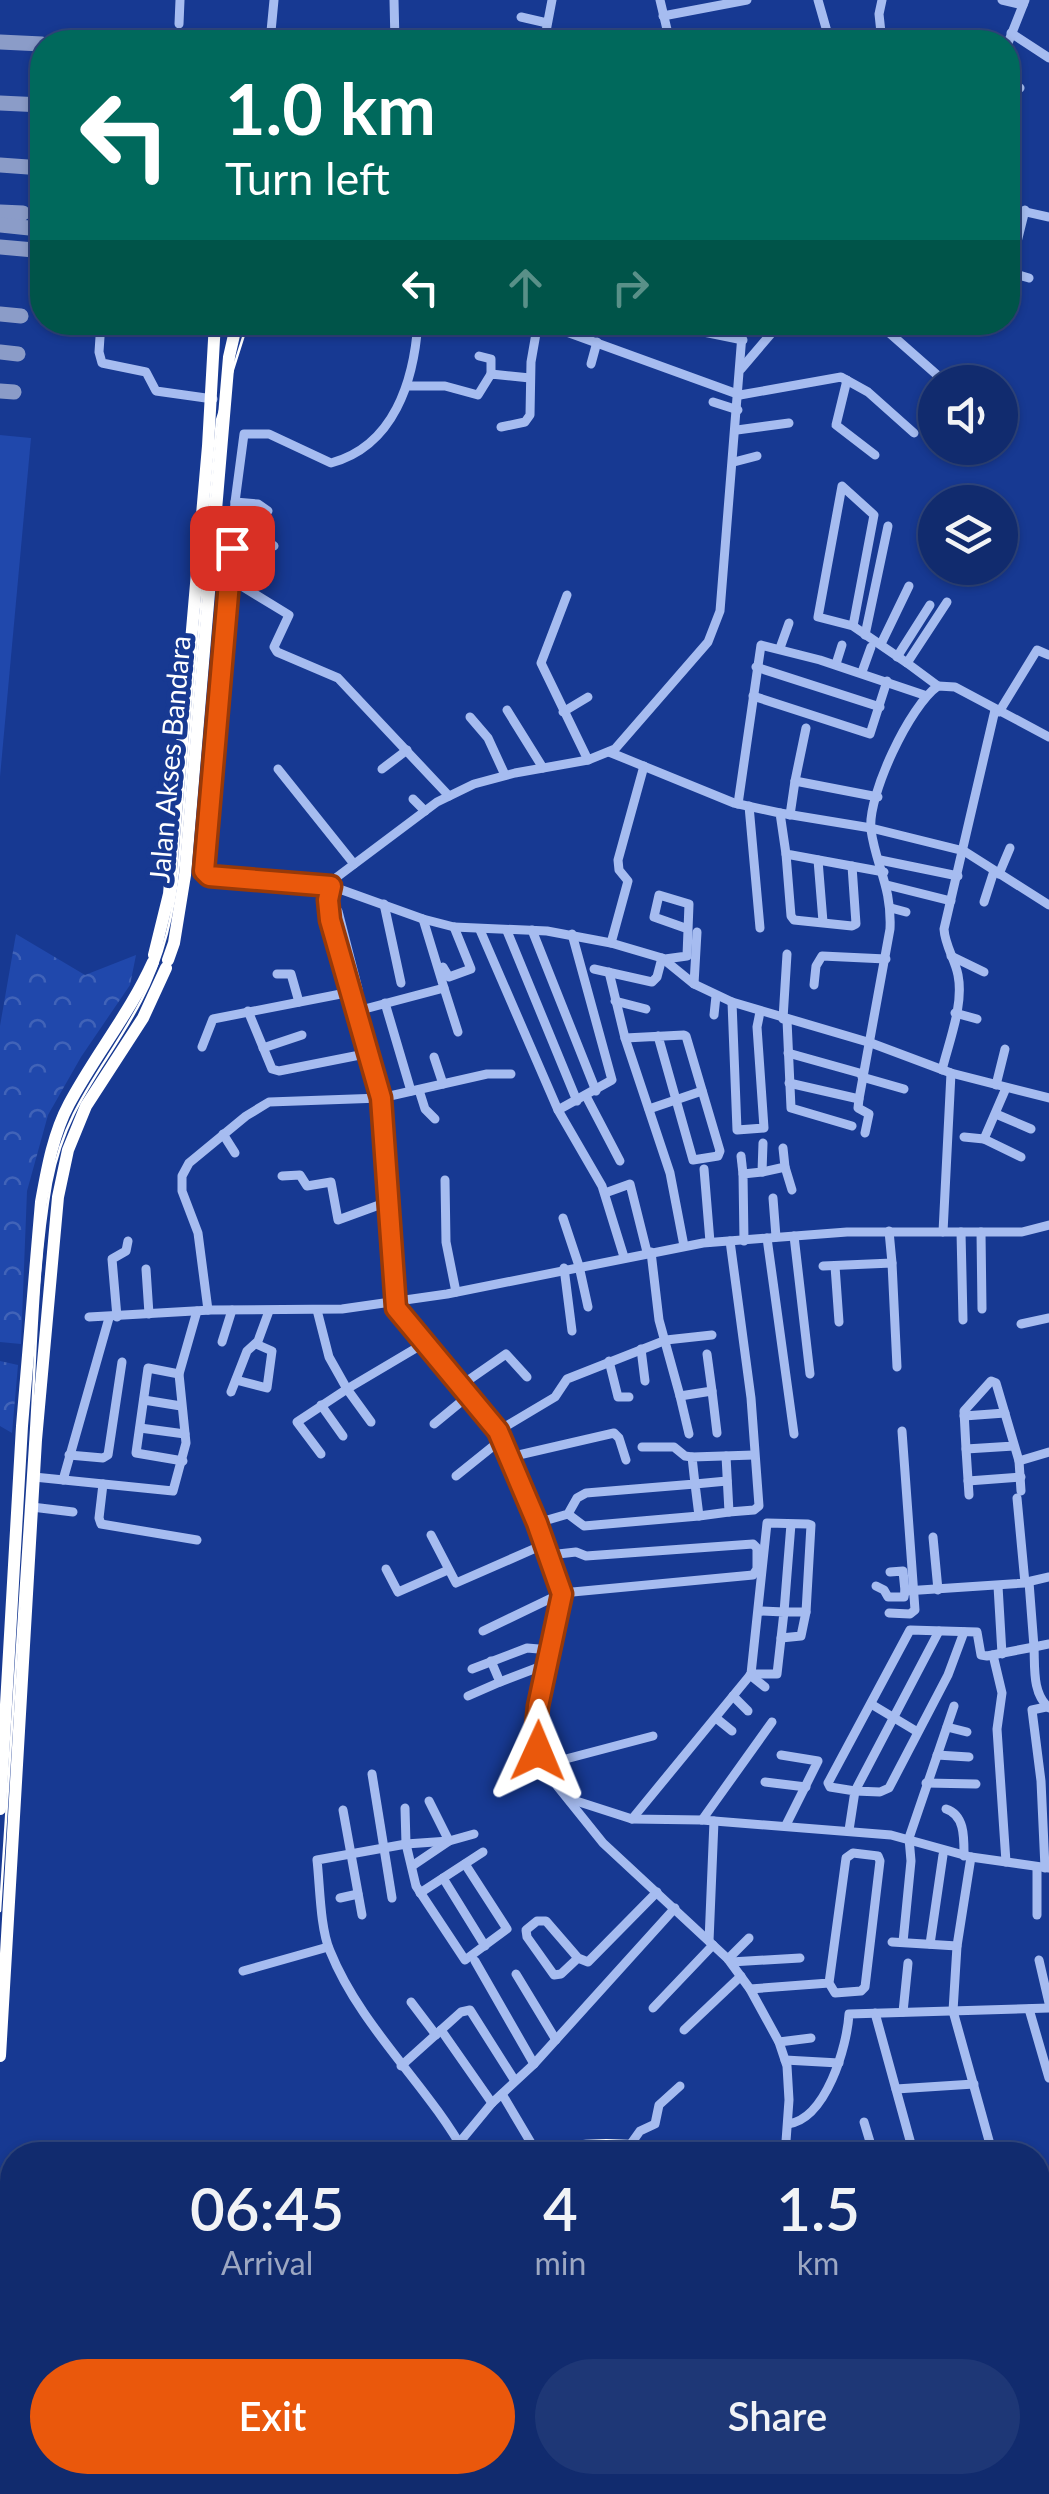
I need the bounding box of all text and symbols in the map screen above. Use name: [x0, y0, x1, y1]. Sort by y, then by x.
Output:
text: 1.0 km: [225, 66, 436, 150]
icon: left: [60, 70, 190, 200]
text: Turn left: [225, 151, 390, 205]
icon: left: [393, 260, 448, 315]
icon: ahead: [498, 260, 553, 315]
icon: right: [603, 260, 658, 315]
map controls: [918, 365, 1018, 585]
button: sound: [918, 365, 1018, 465]
button: layers: [918, 485, 1018, 585]
pin: [190, 506, 275, 591]
icon: arrive: [205, 521, 260, 576]
street label: Jalan Akses Bandara: [141, 634, 197, 884]
position arrow: [486, 1699, 590, 1803]
text: 06:45: [190, 2172, 344, 2244]
text: 4: [543, 2172, 578, 2244]
text: 1.5: [776, 2172, 860, 2244]
text: Arrival: [221, 2243, 313, 2282]
text: min: [534, 2243, 586, 2282]
text: km: [797, 2243, 839, 2282]
button: Exit: [30, 2359, 515, 2474]
button: Share: [535, 2359, 1020, 2474]

